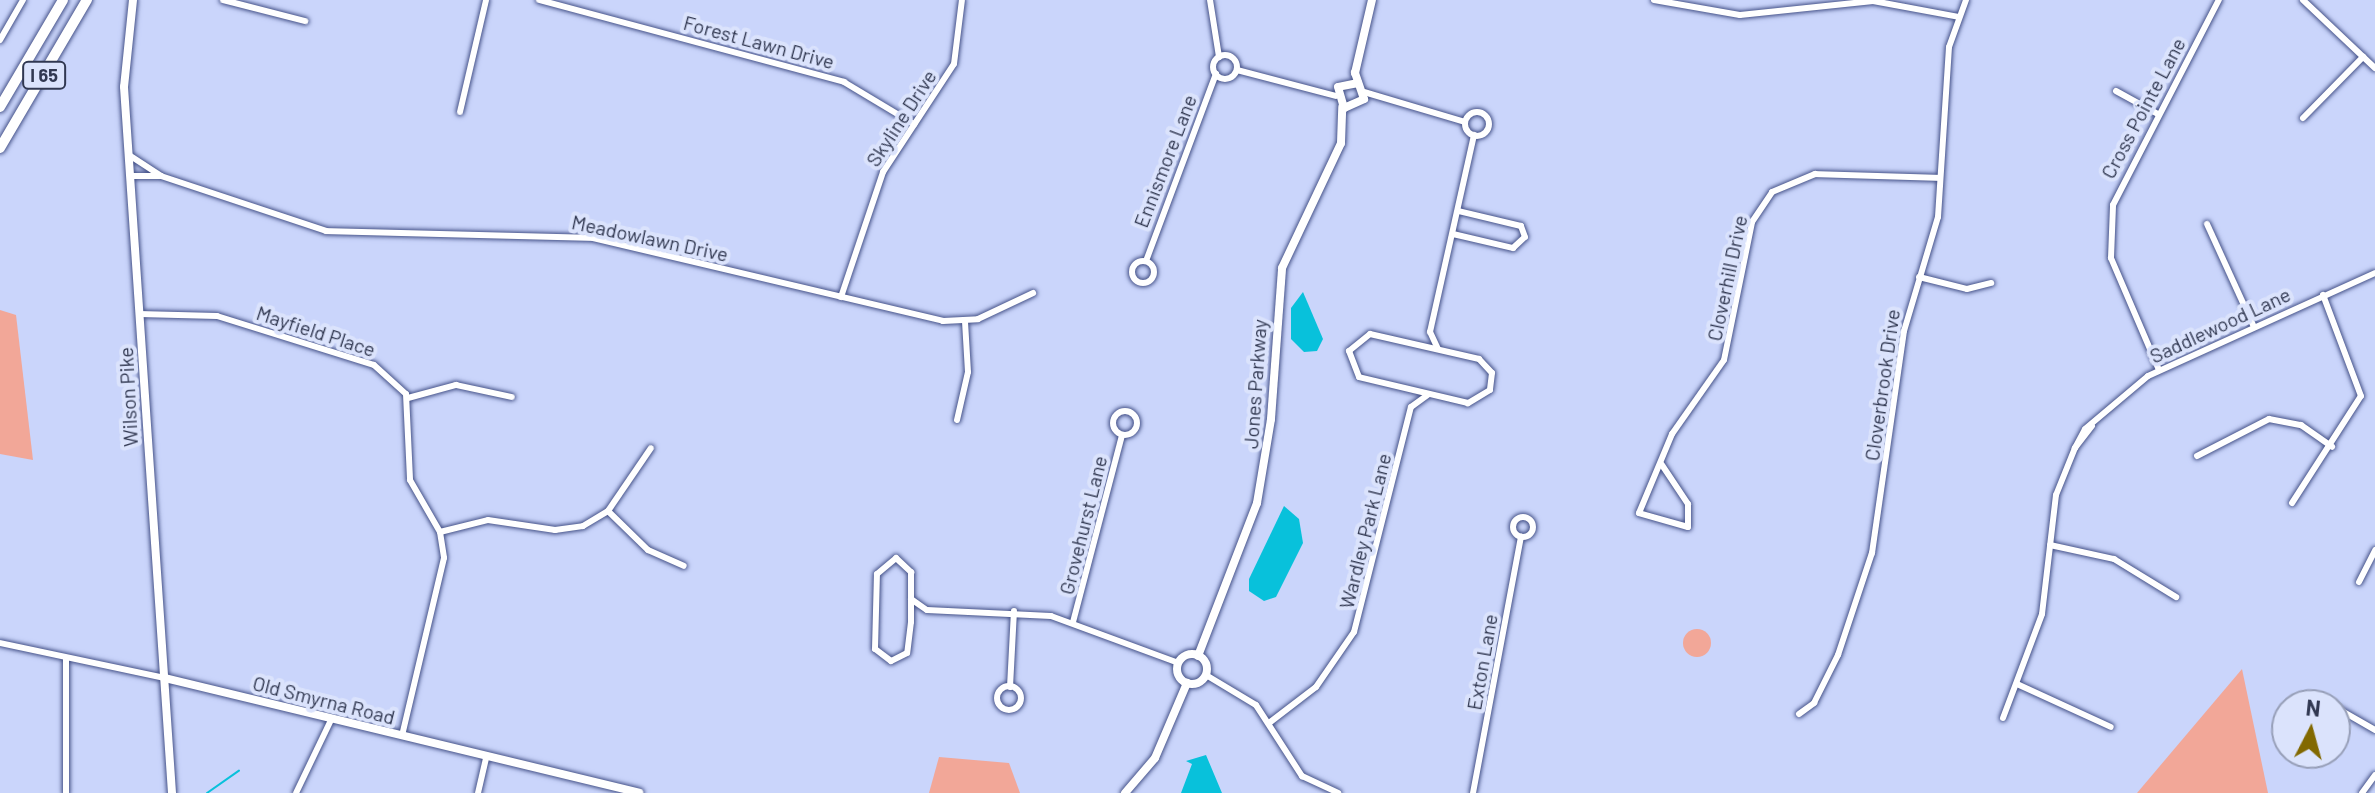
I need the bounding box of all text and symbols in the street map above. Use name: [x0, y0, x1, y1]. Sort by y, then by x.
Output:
street label: Forest Lawn Drive: [681, 10, 837, 74]
street label: Cross Pointe Lane: [2096, 34, 2190, 182]
road number: I 65: [22, 61, 66, 89]
street label: Skyline Drive: [861, 65, 941, 171]
street label: Ennismore Lane: [1129, 91, 1201, 231]
street label: Meadowlawn Drive: [570, 210, 730, 266]
street label: Cloverhill Drive: [1702, 213, 1752, 343]
street label: Saddlewood Lane: [2146, 282, 2294, 368]
street label: Mayfield Place: [253, 300, 379, 362]
street label: Cloverbrook Drive: [1859, 308, 1905, 462]
street label: Jones Parkway: [1238, 318, 1272, 450]
street label: Wilson Pike: [113, 347, 143, 447]
street label: Wardley Park Lane: [1334, 451, 1396, 611]
street label: Grovehurst Lane: [1054, 453, 1112, 597]
street label: Exton Lane: [1462, 612, 1502, 712]
street label: Old Smyrna Road: [250, 671, 398, 729]
north arrow: [2271, 689, 2351, 769]
text: N: [2305, 693, 2322, 721]

